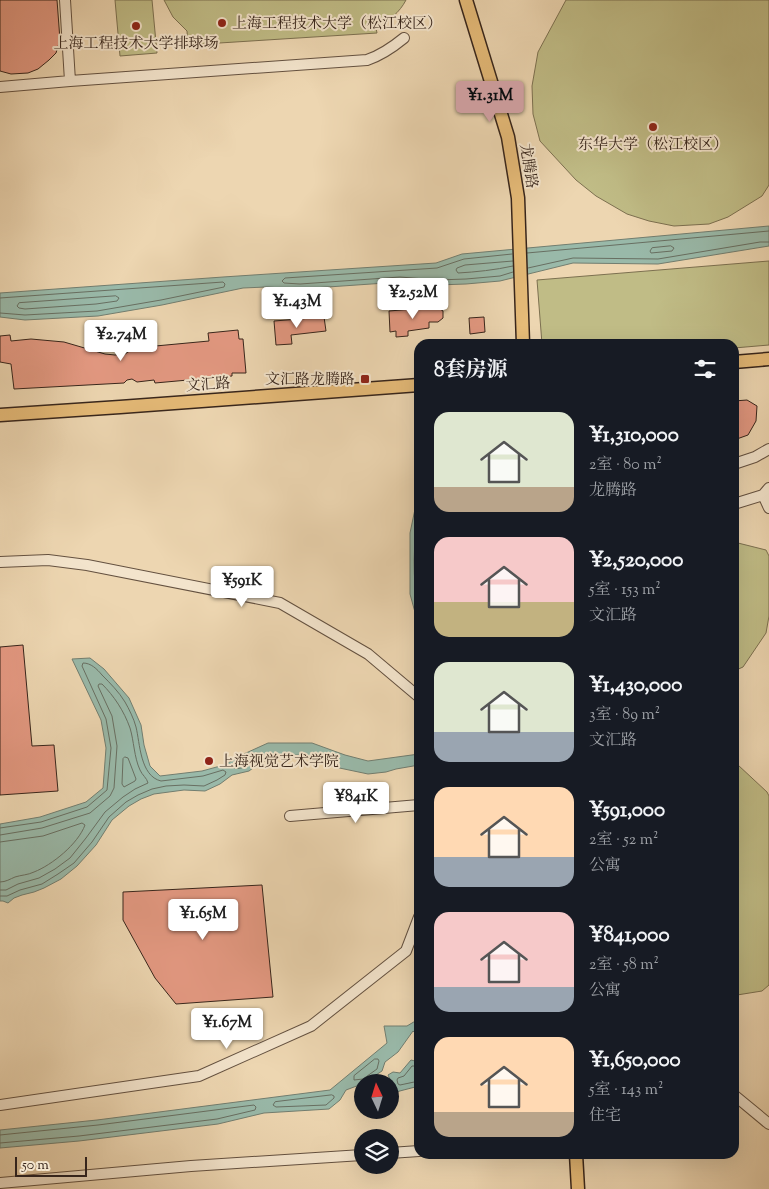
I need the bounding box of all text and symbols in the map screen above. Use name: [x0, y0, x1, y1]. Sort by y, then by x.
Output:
place label: 上海工程技术大学（松江校区）: [232, 14, 442, 35]
marker: 上海工程技术大学（松江校区）: [216, 17, 228, 29]
marker: 上海工程技术大学排球场: [130, 20, 142, 32]
place label: 上海工程技术大学排球场: [53, 34, 219, 55]
pin: ¥1.31M: [449, 80, 531, 123]
text: ¥1.31M: [467, 85, 513, 108]
marker: 东华大学（松江校区）: [647, 121, 659, 133]
place label: 东华大学（松江校区）: [578, 135, 728, 156]
street label: 龙腾路: [514, 142, 541, 190]
pin: ¥2.52M: [372, 278, 454, 320]
text: ¥2.52M: [388, 282, 438, 305]
pin: ¥1.43M: [256, 286, 338, 329]
text: ¥1.43M: [272, 291, 322, 314]
pin: ¥2.74M: [80, 320, 162, 362]
text: ¥2.74M: [95, 324, 147, 347]
icon: filters: [691, 355, 719, 383]
text: 8套房源: [434, 356, 508, 386]
place label: 文汇路龙腾路: [265, 370, 355, 391]
street label: 文汇路: [185, 373, 231, 398]
marker: 文汇路龙腾路: [359, 373, 371, 385]
text: ¥1,310,000: [589, 421, 679, 451]
icon: home: [474, 432, 534, 492]
text: 2室 · 80 m²: [589, 454, 662, 477]
text: 龙腾路: [589, 480, 637, 503]
text: ¥2,520,000: [589, 546, 683, 576]
icon: home: [474, 557, 534, 617]
pin: ¥591K: [207, 566, 277, 608]
text: ¥591K: [222, 570, 262, 593]
text: 5室 · 153 m²: [589, 579, 661, 602]
text: 文汇路: [589, 605, 637, 628]
text: ¥1,430,000: [589, 671, 682, 701]
icon: home: [474, 682, 534, 742]
text: 3室 · 89 m²: [589, 704, 660, 727]
text: 文汇路: [589, 730, 637, 753]
place label: 上海视觉艺术学院: [219, 752, 339, 773]
marker: 上海视觉艺术学院: [203, 755, 215, 767]
pin: ¥841K: [321, 782, 391, 824]
text: ¥841K: [334, 786, 378, 809]
text: ¥591,000: [589, 796, 665, 826]
icon: home: [474, 807, 534, 867]
text: 2室 · 52 m²: [589, 829, 658, 852]
text: 公寓: [589, 855, 621, 878]
pin: ¥1.65M: [162, 898, 244, 941]
text: ¥1.65M: [179, 903, 227, 926]
text: ¥841,000: [589, 921, 670, 951]
icon: home: [474, 932, 534, 992]
text: 2室 · 58 m²: [589, 954, 659, 977]
text: 公寓: [589, 980, 621, 1003]
pin: ¥1.67M: [186, 1008, 268, 1050]
text: ¥1.67M: [202, 1012, 252, 1035]
text: ¥1,650,000: [589, 1046, 681, 1076]
icon: home: [474, 1057, 534, 1117]
north arrow: [354, 1074, 399, 1119]
map controls: [354, 1074, 399, 1174]
text: 5室 · 143 m²: [589, 1079, 663, 1102]
text: 住宅: [589, 1105, 621, 1128]
button: layers: [354, 1129, 399, 1174]
scale bar: [15, 1154, 88, 1177]
text: 50 m: [22, 1156, 49, 1176]

